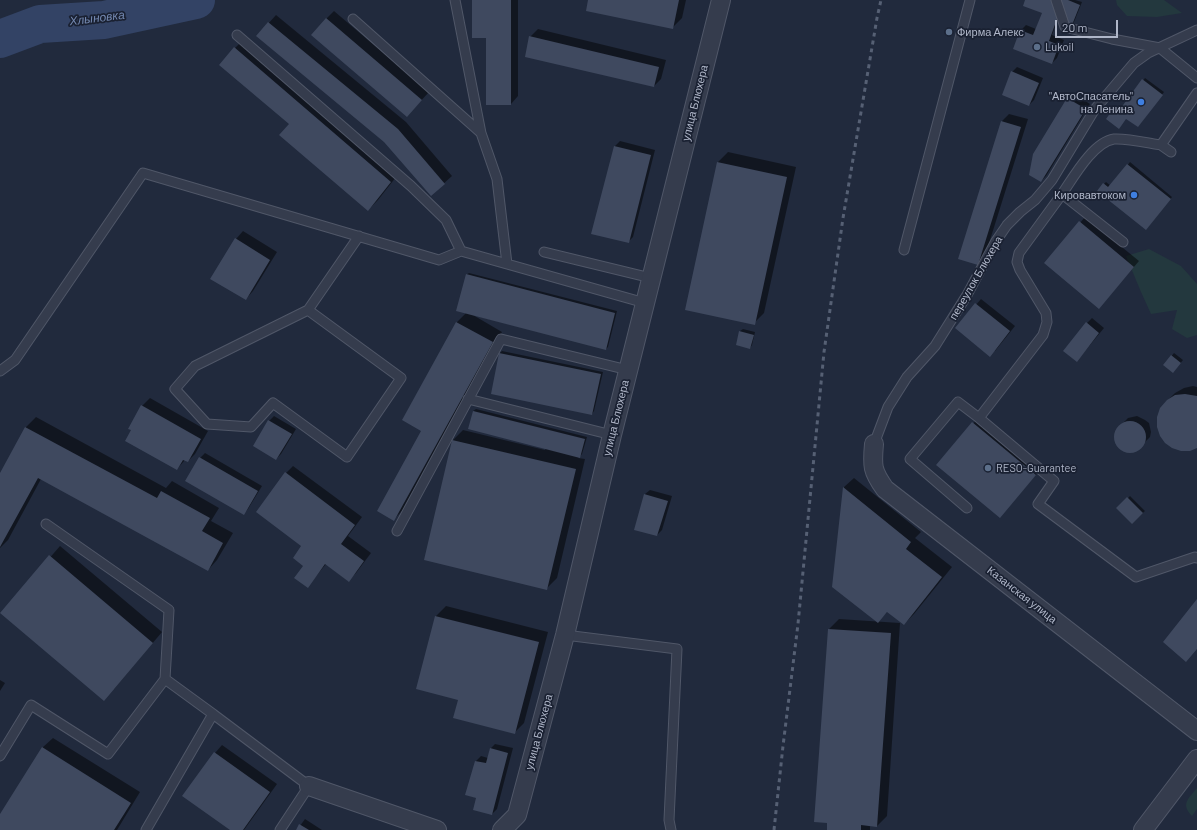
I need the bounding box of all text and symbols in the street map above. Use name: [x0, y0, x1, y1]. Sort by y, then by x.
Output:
water label: Хлыновка: [69, 7, 125, 29]
scale bar: [1057, 12, 1120, 38]
text: 20 m: [1062, 20, 1088, 34]
place label: Фирма Алекс: [957, 25, 1024, 39]
marker: Фирма Алекс: [944, 27, 954, 37]
place label: Lukoil: [1045, 40, 1074, 54]
marker: Lukoil: [1032, 42, 1042, 52]
street label: улица Блюхера: [679, 64, 711, 142]
place label: "АвтоСпасатель" на Ленина: [1049, 89, 1133, 115]
marker: "АвтоСпасатель" на Ленина: [1136, 97, 1146, 107]
place label: Кировавтоком: [1054, 188, 1126, 202]
marker: Кировавтоком: [1129, 190, 1139, 200]
street label: переулок Блюхера: [947, 234, 1005, 322]
street label: улица Блюхера: [600, 379, 632, 457]
place label: RESO-Guarantee: [996, 461, 1076, 475]
marker: RESO-Guarantee: [983, 463, 993, 473]
street label: Казанская улица: [985, 564, 1059, 626]
street label: улица Блюхера: [523, 693, 555, 771]

